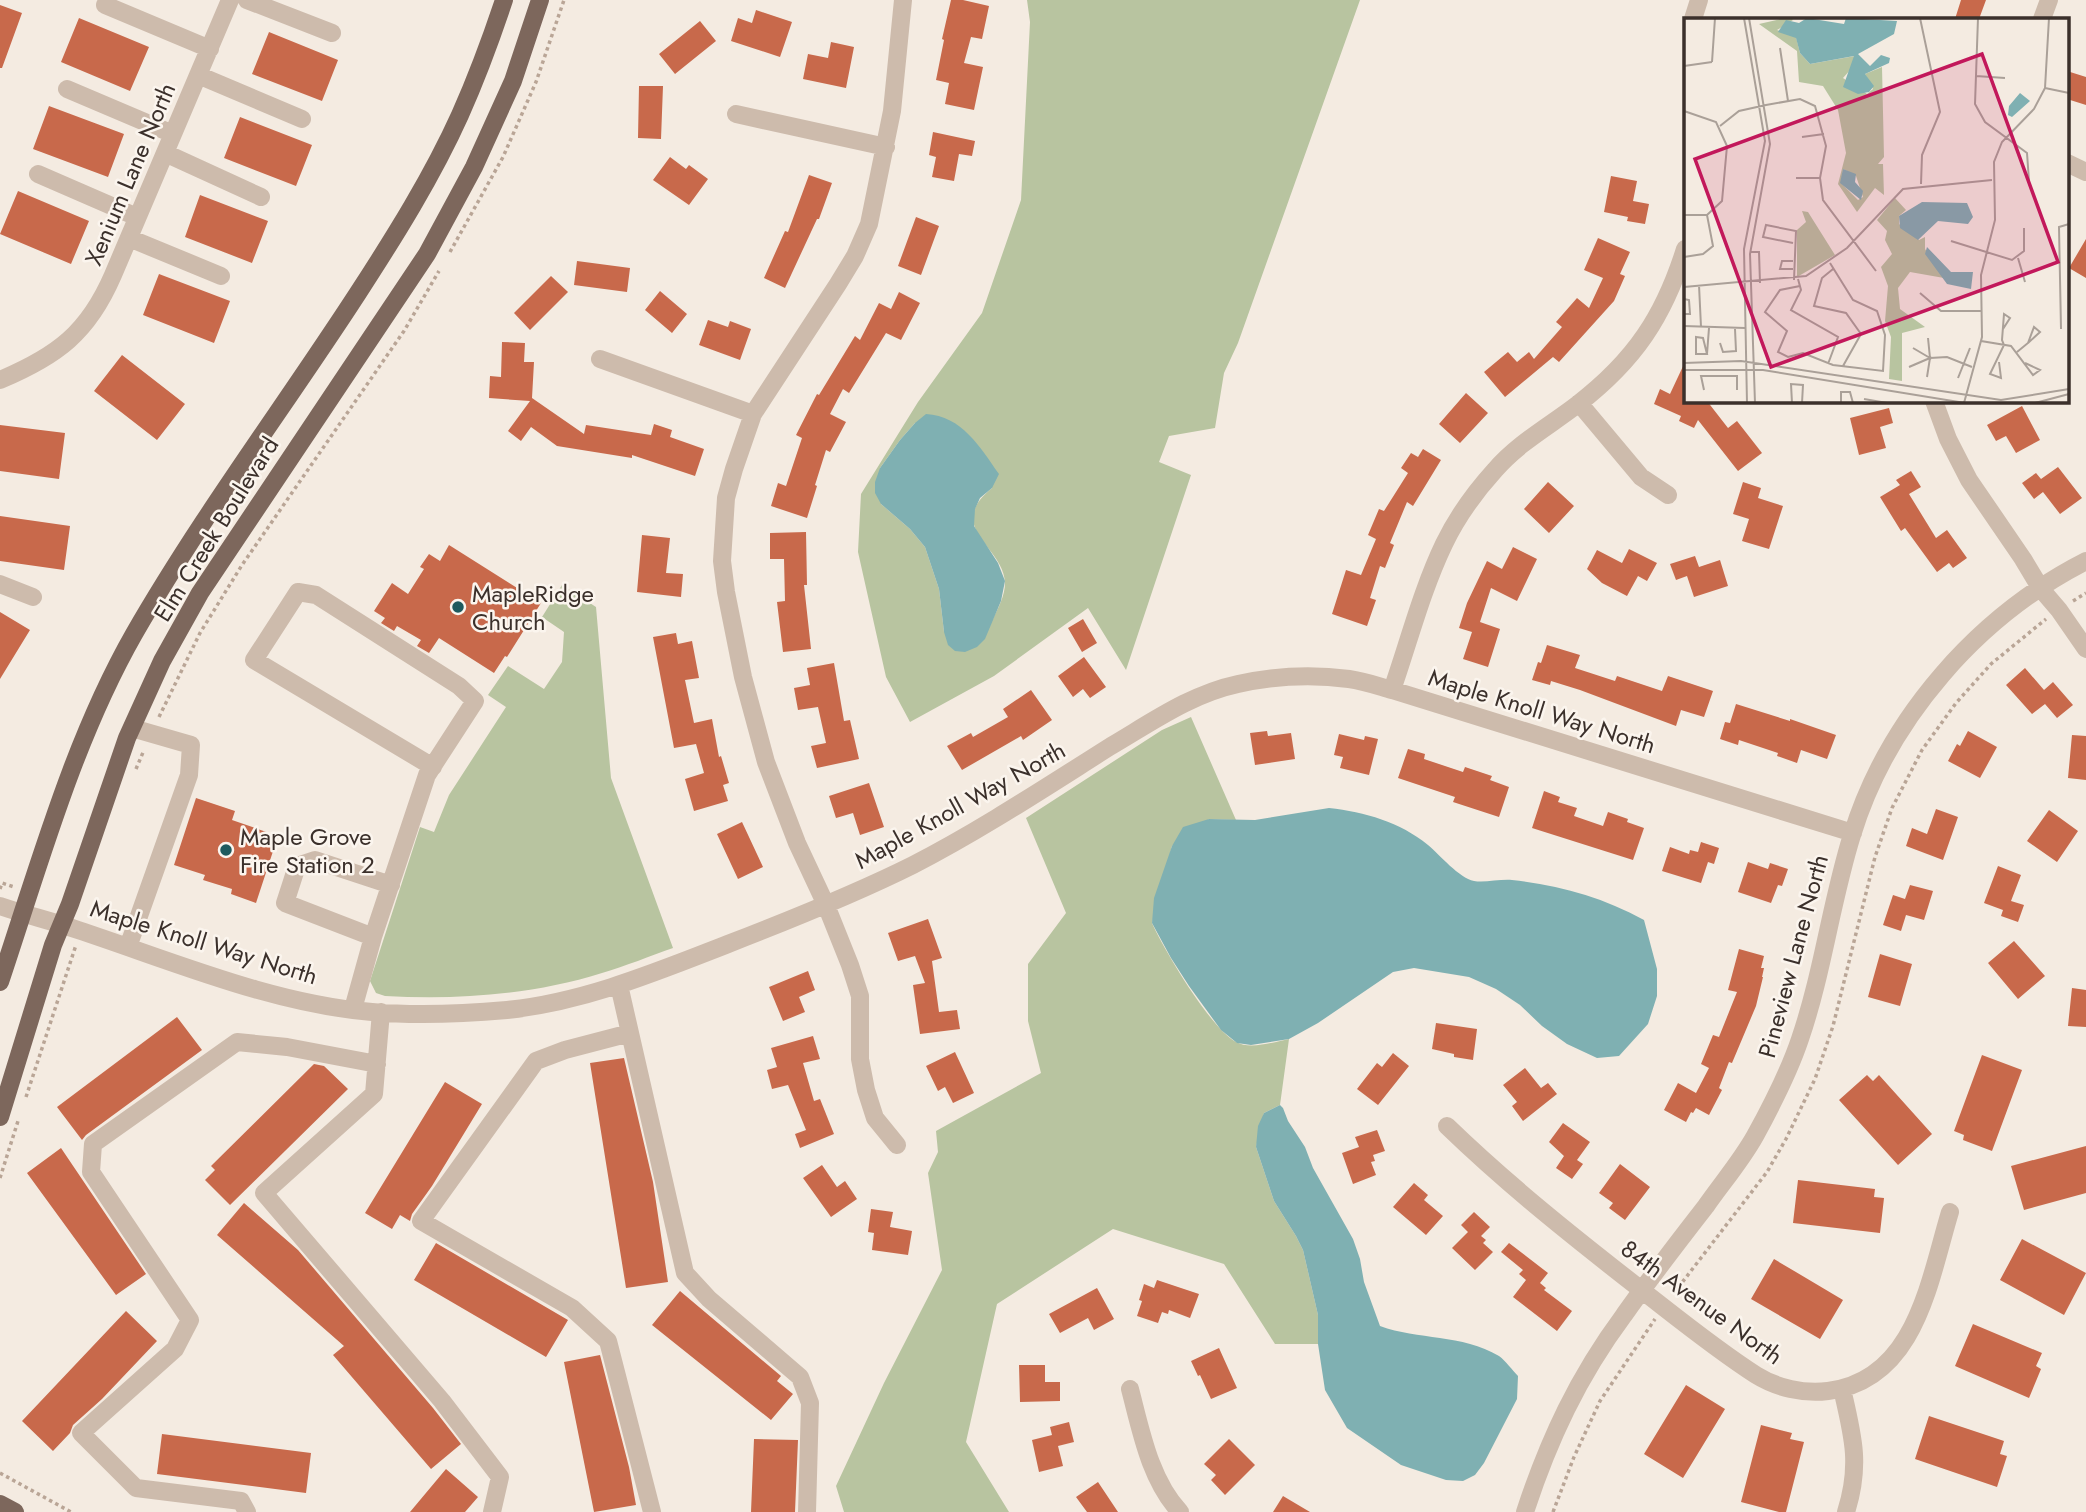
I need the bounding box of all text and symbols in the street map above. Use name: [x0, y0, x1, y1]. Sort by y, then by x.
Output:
inset map: [1684, 18, 2068, 402]
street label: Xenium Lane North: [76, 77, 184, 271]
street label: Elm Creek Boulevard: [145, 430, 287, 628]
place label: MapleRidge Church: [472, 576, 594, 639]
marker: MapleRidge Church: [450, 599, 466, 615]
street label: Maple Knoll Way North: [1424, 660, 1660, 762]
street label: Maple Knoll Way North: [848, 732, 1072, 878]
place label: Maple Grove Fire Station 2: [240, 819, 375, 882]
marker: Maple Grove Fire Station 2: [218, 842, 234, 858]
street label: Pineview Lane North: [1749, 850, 1837, 1062]
street label: Maple Knoll Way North: [86, 891, 322, 993]
street label: 84th Avenue North: [1614, 1231, 1790, 1373]

